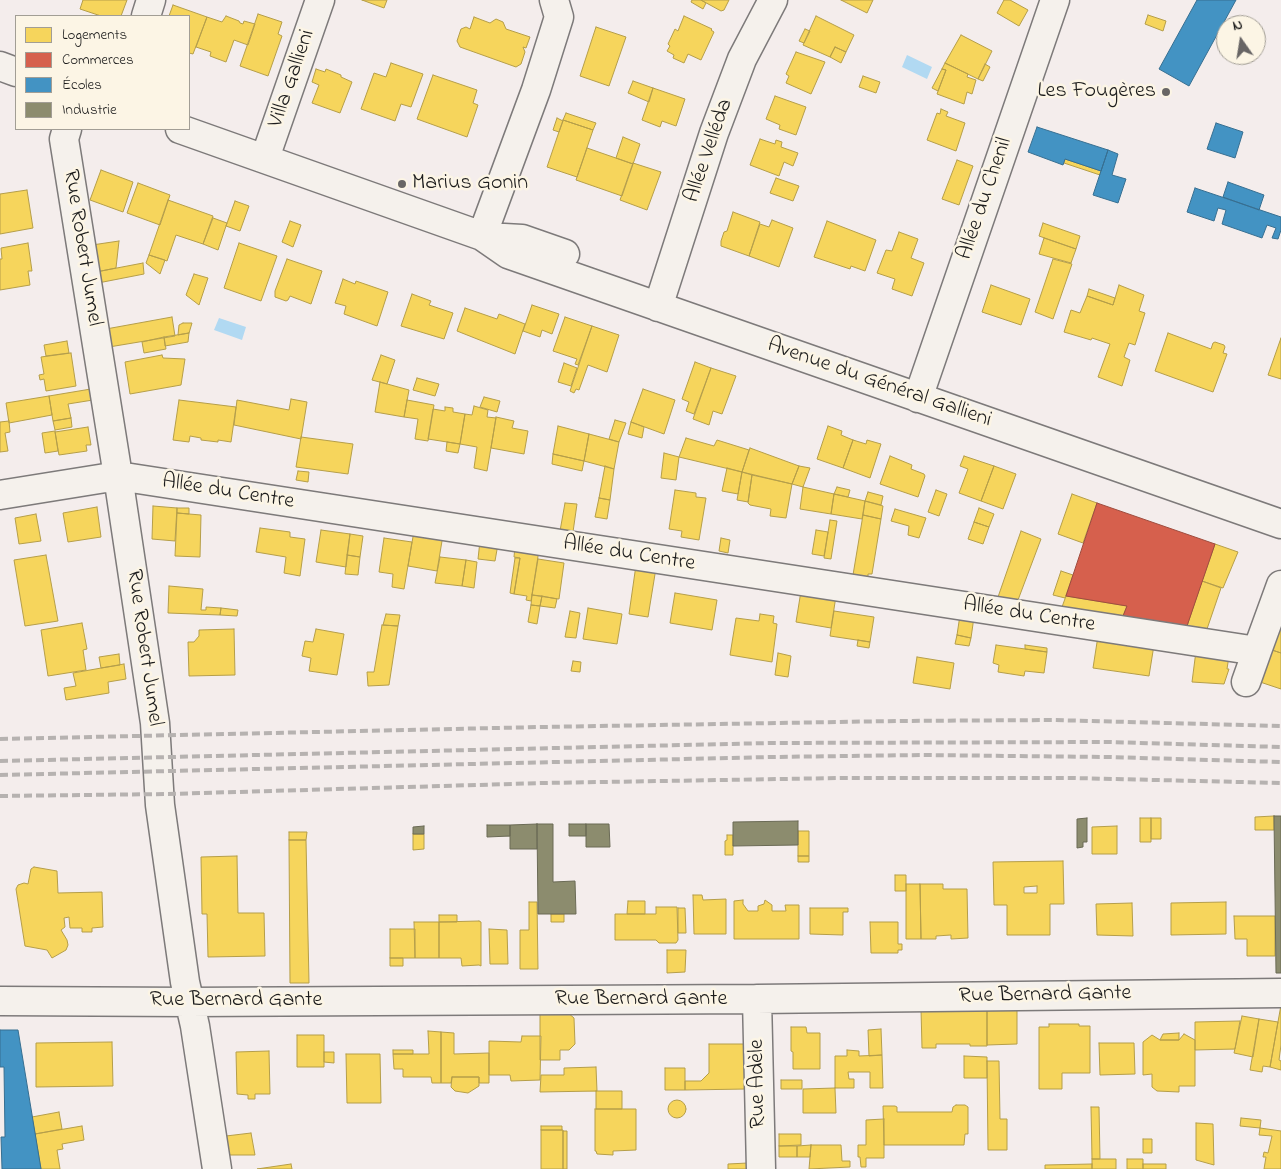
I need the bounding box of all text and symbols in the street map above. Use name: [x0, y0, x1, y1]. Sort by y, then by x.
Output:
legend: [15, 15, 190, 130]
north arrow: [1216, 15, 1266, 65]
text: N: [1231, 15, 1245, 37]
text: Logements: [62, 24, 127, 46]
street label: Villa Gallieni: [264, 27, 322, 131]
text: Commerces: [62, 49, 134, 71]
text: Écoles: [62, 74, 102, 96]
place label: Les Fougères: [1037, 79, 1156, 105]
marker: Les Fougères: [1160, 86, 1172, 98]
street label: Allée Velléda: [680, 96, 740, 206]
text: Industrie: [62, 99, 117, 121]
street label: Allée du Chenil: [953, 134, 1019, 264]
street label: Rue Robert Jumel: [56, 168, 106, 328]
place label: Marius Gonin: [412, 171, 528, 197]
marker: Marius Gonin: [396, 178, 408, 190]
street label: Avenue du Général Gallieni: [763, 333, 995, 435]
street label: Allée du Centre: [160, 470, 296, 516]
street label: Allée du Centre: [561, 532, 697, 578]
street label: Rue Robert Jumel: [119, 568, 167, 728]
street label: Allée du Centre: [961, 593, 1097, 639]
street label: Rue Bernard Gante: [958, 981, 1132, 1011]
street label: Rue Bernard Gante: [555, 987, 727, 1013]
street label: Rue Bernard Gante: [150, 988, 322, 1014]
street label: Rue Adèle: [745, 1039, 773, 1129]

